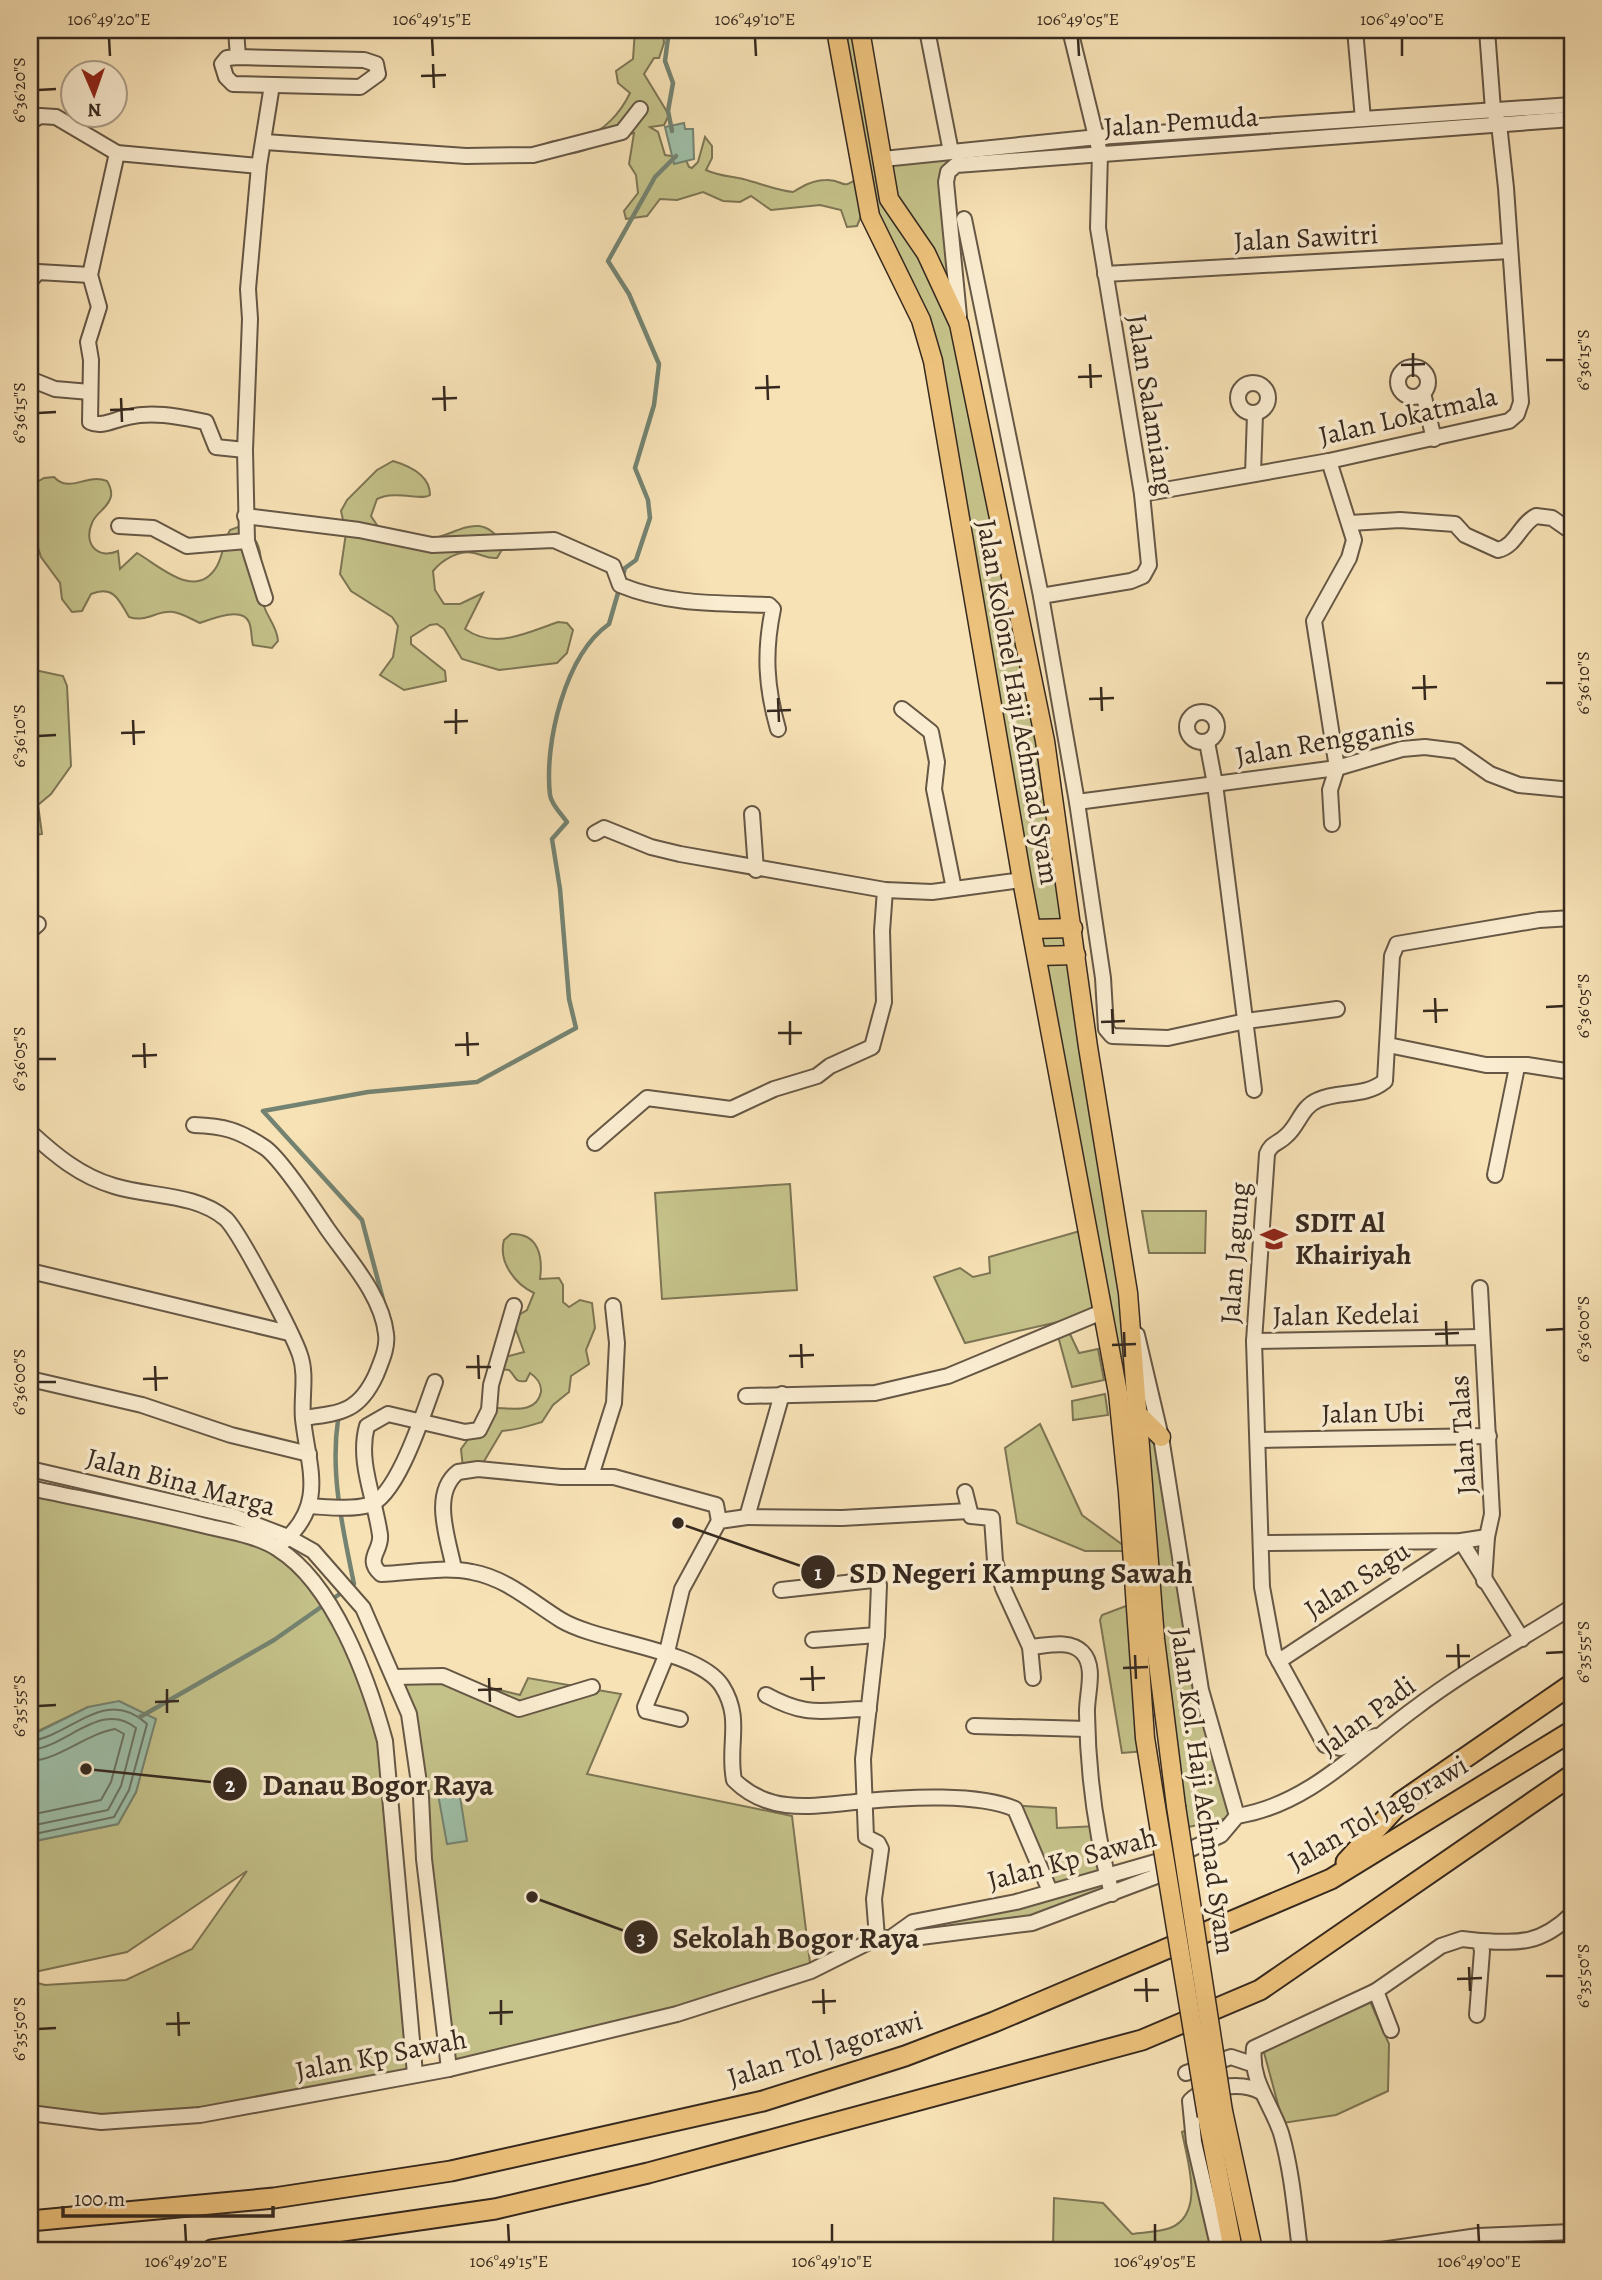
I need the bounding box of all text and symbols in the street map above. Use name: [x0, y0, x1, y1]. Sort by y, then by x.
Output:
text: 106°49'20"E: [67, 7, 151, 31]
text: 106°49'15"E: [393, 7, 471, 31]
text: 106°49'10"E: [715, 7, 795, 31]
text: 106°49'05"E: [1037, 7, 1119, 31]
text: 106°49'00"E: [1360, 7, 1444, 31]
text: 6°36'20"S: [7, 57, 31, 123]
north arrow: [60, 60, 130, 130]
text: N: [87, 97, 102, 123]
street label: Jalan Pemuda: [1102, 98, 1260, 146]
street label: Jalan Sawitri: [1233, 215, 1379, 261]
street label: Jalan Salamiang: [1118, 312, 1184, 498]
text: 6°36'15"S: [1571, 329, 1595, 391]
street label: Jalan Lokatmala: [1315, 377, 1501, 455]
text: 6°36'15"S: [7, 382, 31, 444]
street label: Jalan Kolonel Haji Achmad Syam: [967, 516, 1069, 888]
text: 6°36'10"S: [1571, 651, 1595, 715]
text: 6°36'10"S: [7, 704, 31, 768]
street label: Jalan Rengganis: [1232, 707, 1418, 775]
text: 6°36'05"S: [1571, 974, 1595, 1038]
text: 6°36'05"S: [7, 1027, 31, 1091]
street label: Jalan Jagung: [1211, 1181, 1259, 1325]
place label: SDIT Al Khairiyah: [1295, 1204, 1411, 1274]
school or university icon: SDIT Al Khairiyah: [1259, 1224, 1289, 1254]
street label: Jalan Kedelai: [1272, 1295, 1420, 1335]
text: 6°36'00"S: [1571, 1296, 1595, 1362]
text: 6°36'00"S: [7, 1349, 31, 1415]
street label: Jalan Talas: [1440, 1374, 1486, 1496]
street label: Jalan Ubi: [1321, 1393, 1425, 1433]
street label: Jalan Bina Marga: [82, 1438, 280, 1526]
street label: Jalan Sagu: [1297, 1531, 1418, 1628]
callout: SD Negeri Kampung Sawah: [801, 1547, 1207, 1598]
text: SD Negeri Kampung Sawah: [849, 1553, 1193, 1593]
text: 1: [814, 1559, 822, 1587]
text: 6°35'55"S: [1571, 1621, 1595, 1683]
street label: Jalan Kol. Haji Achmad Syam: [1161, 1625, 1245, 1957]
street label: Jalan Padi: [1310, 1667, 1424, 1765]
text: 6°35'55"S: [7, 1675, 31, 1737]
street label: Jalan Tol Jagorawi: [1281, 1746, 1475, 1880]
callout: Danau Bogor Raya: [213, 1759, 507, 1810]
text: Danau Bogor Raya: [262, 1765, 494, 1805]
text: 2: [225, 1771, 235, 1799]
street label: Jalan Kp Sawah: [983, 1818, 1161, 1900]
callout: Sekolah Bogor Raya: [624, 1912, 934, 1963]
text: Sekolah Bogor Raya: [672, 1918, 920, 1958]
text: 3: [636, 1924, 646, 1952]
text: 6°35'50"S: [1571, 1944, 1595, 2008]
text: 6°35'50"S: [7, 1997, 31, 2061]
street label: Jalan Tol Jagorawi: [723, 2001, 927, 2097]
street label: Jalan Kp Sawah: [292, 2020, 470, 2090]
scale bar: [63, 2175, 273, 2219]
text: 100 m: [74, 2185, 125, 2213]
text: 106°49'20"E: [144, 2249, 228, 2273]
text: 106°49'15"E: [470, 2249, 548, 2273]
text: 106°49'10"E: [792, 2249, 872, 2273]
text: 106°49'05"E: [1114, 2249, 1196, 2273]
text: 106°49'00"E: [1437, 2249, 1521, 2273]

